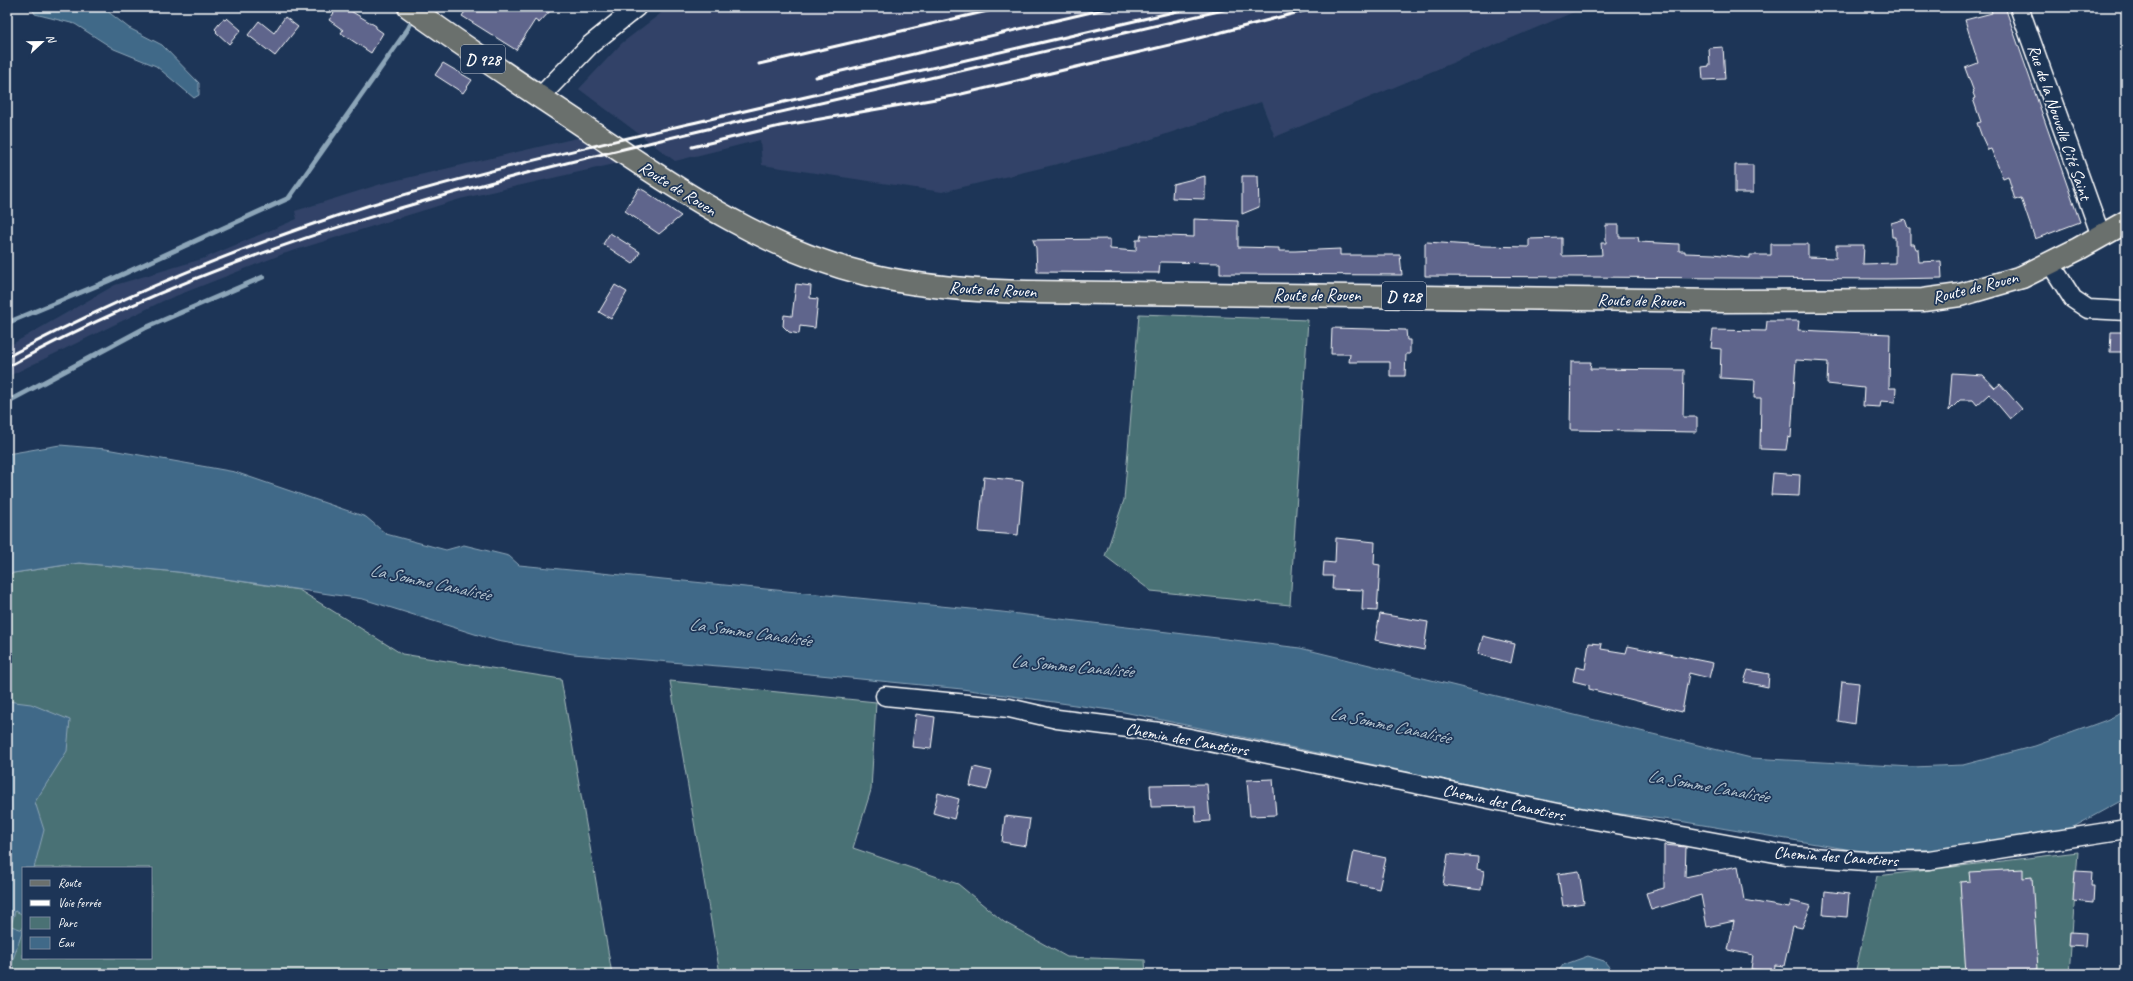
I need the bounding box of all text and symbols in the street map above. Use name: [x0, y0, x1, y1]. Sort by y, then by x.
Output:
north arrow: [22, 22, 62, 62]
text: N: [44, 32, 60, 46]
street label: Rue de la Nouvelle Cité Saint: [2023, 42, 2097, 205]
road number: D 928: [461, 45, 505, 73]
street label: Route de Rouen: [635, 156, 721, 221]
street label: Route de Rouen: [1930, 266, 2021, 308]
street label: Route de Rouen: [949, 277, 1038, 302]
road number: D 928: [1382, 282, 1426, 310]
street label: Route de Rouen: [1273, 285, 1362, 306]
street label: Route de Rouen: [1597, 289, 1686, 312]
water label: La Somme Canalisée: [368, 559, 495, 606]
water label: La Somme Canalisée: [688, 613, 815, 652]
water label: La Somme Canalisée: [1010, 650, 1137, 683]
water label: La Somme Canalisée: [1328, 702, 1455, 749]
street label: Chemin des Canotiers: [1124, 718, 1252, 761]
water label: La Somme Canalisée: [1646, 765, 1773, 808]
street label: Chemin des Canotiers: [1441, 779, 1569, 826]
street label: Chemin des Canotiers: [1773, 842, 1901, 871]
legend: [22, 867, 152, 959]
text: Route: [58, 875, 82, 891]
text: Voie ferrée: [58, 895, 102, 911]
text: Parc: [58, 915, 78, 931]
text: Eau: [58, 935, 76, 951]

